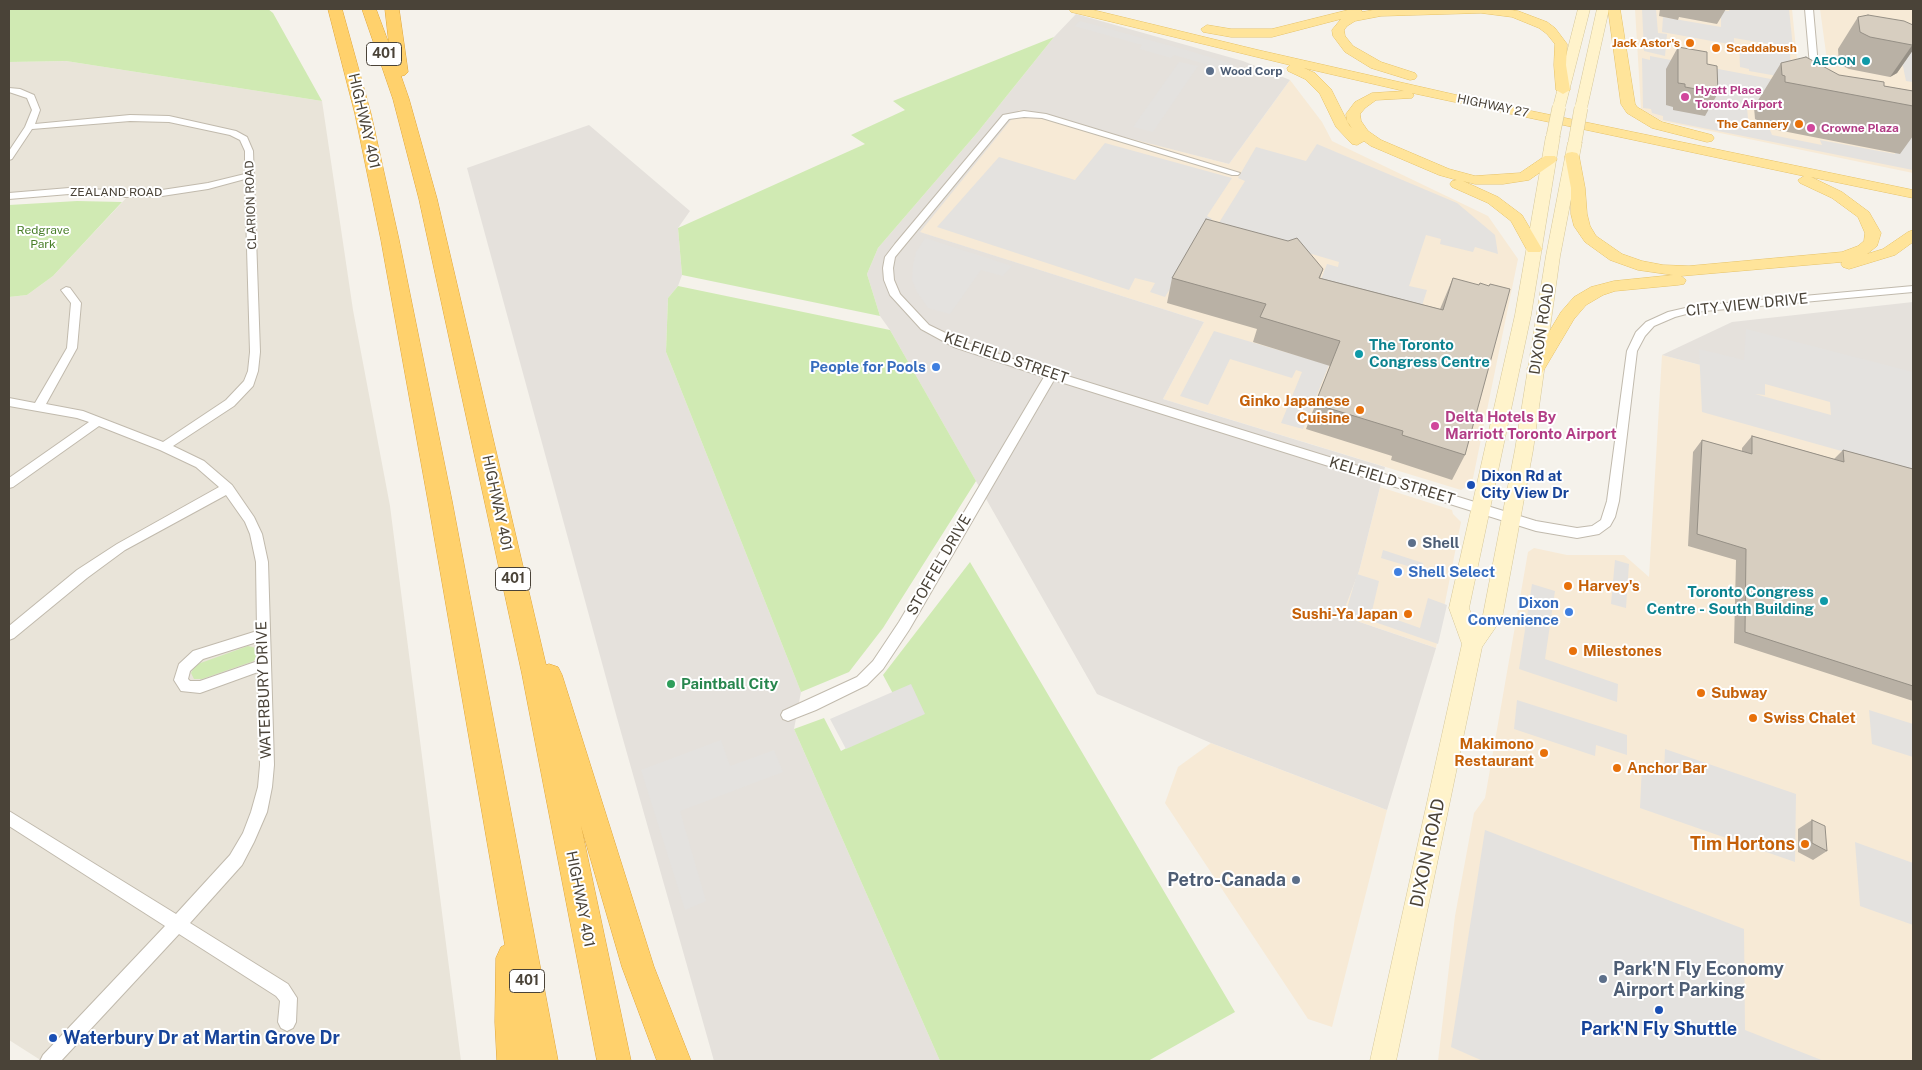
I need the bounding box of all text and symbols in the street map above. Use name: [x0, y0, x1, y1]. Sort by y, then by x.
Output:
place label: Jack Astor's: [1612, 36, 1680, 50]
marker: Jack Astor's: [1684, 37, 1696, 49]
place label: Scaddabush: [1726, 41, 1797, 55]
road number: 401: [366, 42, 402, 66]
marker: Scaddabush: [1710, 42, 1722, 54]
place label: AECON: [1813, 54, 1856, 68]
marker: AECON: [1860, 55, 1872, 67]
place label: Wood Corp: [1220, 64, 1283, 78]
marker: Wood Corp: [1204, 65, 1216, 77]
street label: HIGHWAY 401: [344, 71, 384, 171]
place label: Hyatt Place Toronto Airport: [1695, 83, 1783, 111]
street label: HIGHWAY 27: [1456, 91, 1530, 121]
marker: Hyatt Place Toronto Airport: [1679, 91, 1691, 103]
place label: The Cannery: [1717, 117, 1789, 131]
marker: The Cannery: [1793, 118, 1805, 130]
place label: Crowne Plaza: [1821, 121, 1899, 135]
marker: Crowne Plaza: [1805, 122, 1817, 134]
street label: CLARION ROAD: [242, 160, 260, 250]
street label: ZEALAND ROAD: [70, 185, 162, 199]
park label: Redgrave Park: [17, 223, 69, 251]
street label: DIXON ROAD: [1526, 282, 1558, 376]
street label: CITY VIEW DRIVE: [1685, 290, 1809, 320]
street label: KELFIELD STREET: [941, 328, 1071, 388]
place label: The Toronto Congress Centre: [1369, 336, 1490, 371]
marker: The Toronto Congress Centre: [1353, 348, 1365, 360]
place label: People for Pools: [810, 358, 926, 376]
marker: People for Pools: [930, 361, 942, 373]
place label: Ginko Japanese Cuisine: [1239, 392, 1350, 427]
marker: Ginko Japanese Cuisine: [1354, 404, 1366, 416]
place label: Delta Hotels By Marriott Toronto Airport: [1445, 408, 1617, 443]
marker: Delta Hotels By Marriott Toronto Airport: [1429, 420, 1441, 432]
street label: HIGHWAY 401: [478, 453, 516, 553]
street label: KELFIELD STREET: [1327, 453, 1457, 509]
place label: Dixon Rd at City View Dr: [1481, 467, 1569, 502]
marker: Dixon Rd at City View Dr: [1465, 479, 1477, 491]
street label: STOFFEL DRIVE: [903, 511, 975, 619]
place label: Shell: [1422, 534, 1460, 552]
marker: Shell: [1406, 537, 1418, 549]
place label: Shell Select: [1408, 563, 1495, 581]
marker: Shell Select: [1392, 566, 1404, 578]
road number: 401: [496, 568, 530, 590]
place label: Harvey's: [1578, 577, 1640, 595]
marker: Harvey's: [1562, 580, 1574, 592]
place label: Toronto Congress Centre - South Building: [1647, 583, 1814, 618]
place label: Dixon Convenience: [1467, 594, 1559, 629]
marker: Toronto Congress Centre - South Building: [1818, 595, 1830, 607]
place label: Sushi-Ya Japan: [1291, 605, 1398, 623]
marker: Dixon Convenience: [1563, 606, 1575, 618]
marker: Sushi-Ya Japan: [1402, 608, 1414, 620]
street label: WATERBURY DRIVE: [253, 621, 275, 759]
place label: Milestones: [1583, 642, 1662, 660]
marker: Milestones: [1567, 645, 1579, 657]
place label: Paintball City: [681, 675, 778, 693]
marker: Paintball City: [665, 678, 677, 690]
place label: Subway: [1711, 684, 1767, 702]
marker: Subway: [1695, 687, 1707, 699]
place label: Swiss Chalet: [1763, 709, 1856, 727]
marker: Swiss Chalet: [1747, 712, 1759, 724]
place label: Makimono Restaurant: [1454, 735, 1534, 770]
marker: Makimono Restaurant: [1538, 747, 1550, 759]
place label: Anchor Bar: [1627, 759, 1707, 777]
marker: Anchor Bar: [1611, 762, 1623, 774]
street label: DIXON ROAD: [1406, 797, 1450, 909]
place label: Tim Hortons: [1690, 833, 1795, 855]
marker: Tim Hortons: [1799, 838, 1811, 850]
street label: HIGHWAY 401: [562, 849, 598, 949]
place label: Petro-Canada: [1167, 869, 1286, 891]
marker: Petro-Canada: [1290, 874, 1302, 886]
place label: Park'N Fly Economy Airport Parking: [1613, 958, 1784, 1001]
road number: 401: [510, 969, 544, 992]
marker: Park'N Fly Economy Airport Parking: [1597, 973, 1609, 985]
marker: Park'N Fly Shuttle: [1653, 1004, 1665, 1016]
place label: Park'N Fly Shuttle: [1581, 1018, 1737, 1040]
place label: Waterbury Dr at Martin Grove Dr: [63, 1027, 340, 1049]
marker: Waterbury Dr at Martin Grove Dr: [47, 1032, 59, 1044]

